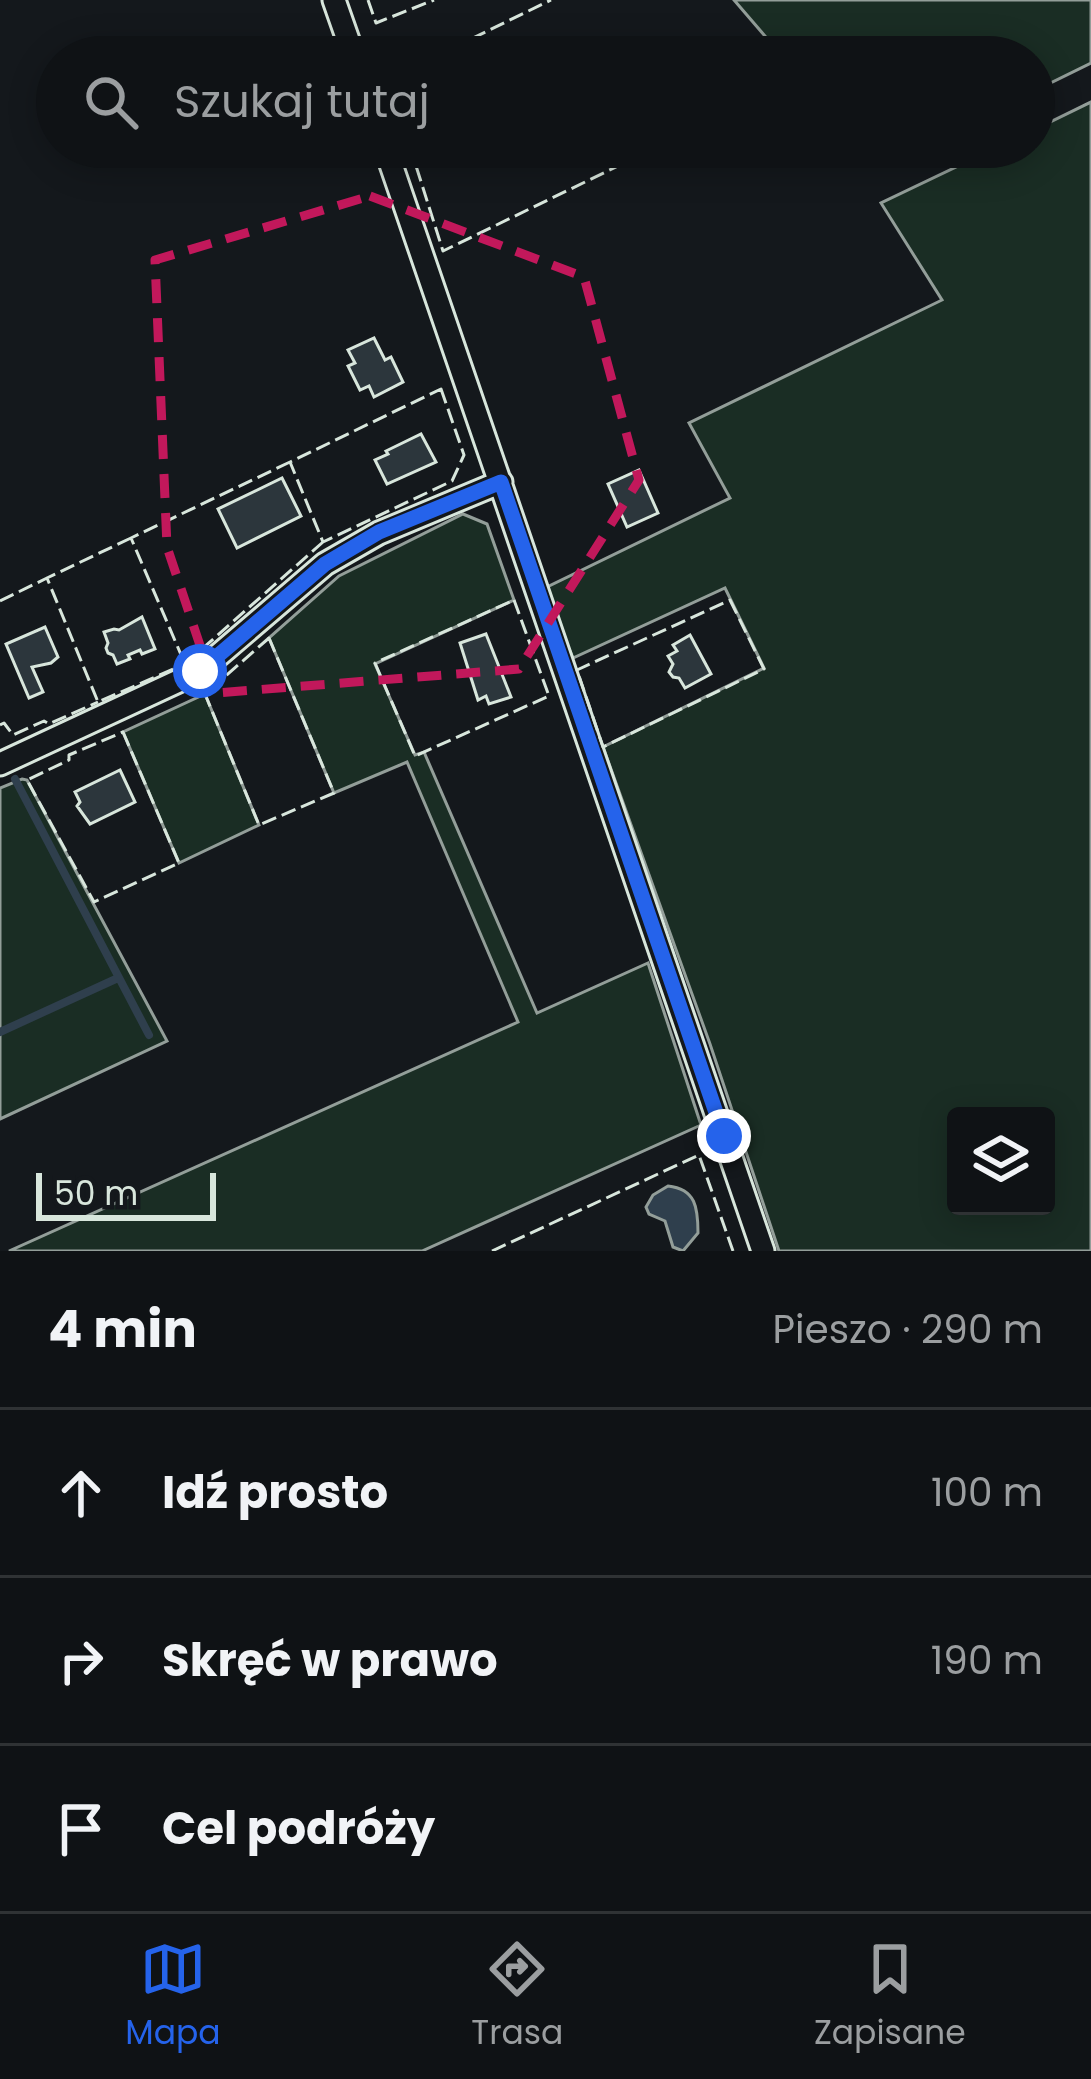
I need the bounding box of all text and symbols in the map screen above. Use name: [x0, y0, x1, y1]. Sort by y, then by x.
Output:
search box: [36, 36, 1055, 168]
icon: search: [78, 69, 144, 135]
text: Szukaj tutaj: [174, 70, 430, 133]
route start: [173, 644, 227, 698]
map controls: [947, 1107, 1055, 1215]
button: layers: [947, 1107, 1055, 1215]
route end: [697, 1109, 751, 1163]
scale bar: [36, 1167, 216, 1220]
text: 50 m: [54, 1170, 138, 1217]
text: 4 min: [48, 1293, 197, 1365]
text: Pieszo · 290 m: [772, 1302, 1043, 1357]
icon: ahead: [48, 1460, 114, 1526]
text: Idź prosto: [162, 1461, 388, 1524]
text: 100 m: [931, 1465, 1043, 1520]
icon: right: [48, 1628, 114, 1694]
text: Skręć w prawo: [162, 1629, 498, 1692]
text: 190 m: [931, 1633, 1043, 1688]
icon: arrive: [48, 1796, 114, 1862]
text: Cel podróży: [162, 1797, 435, 1860]
tab: Mapa: [125, 1936, 221, 2058]
tab: Trasa: [471, 1936, 563, 2058]
tab: Zapisane: [814, 1936, 966, 2058]

